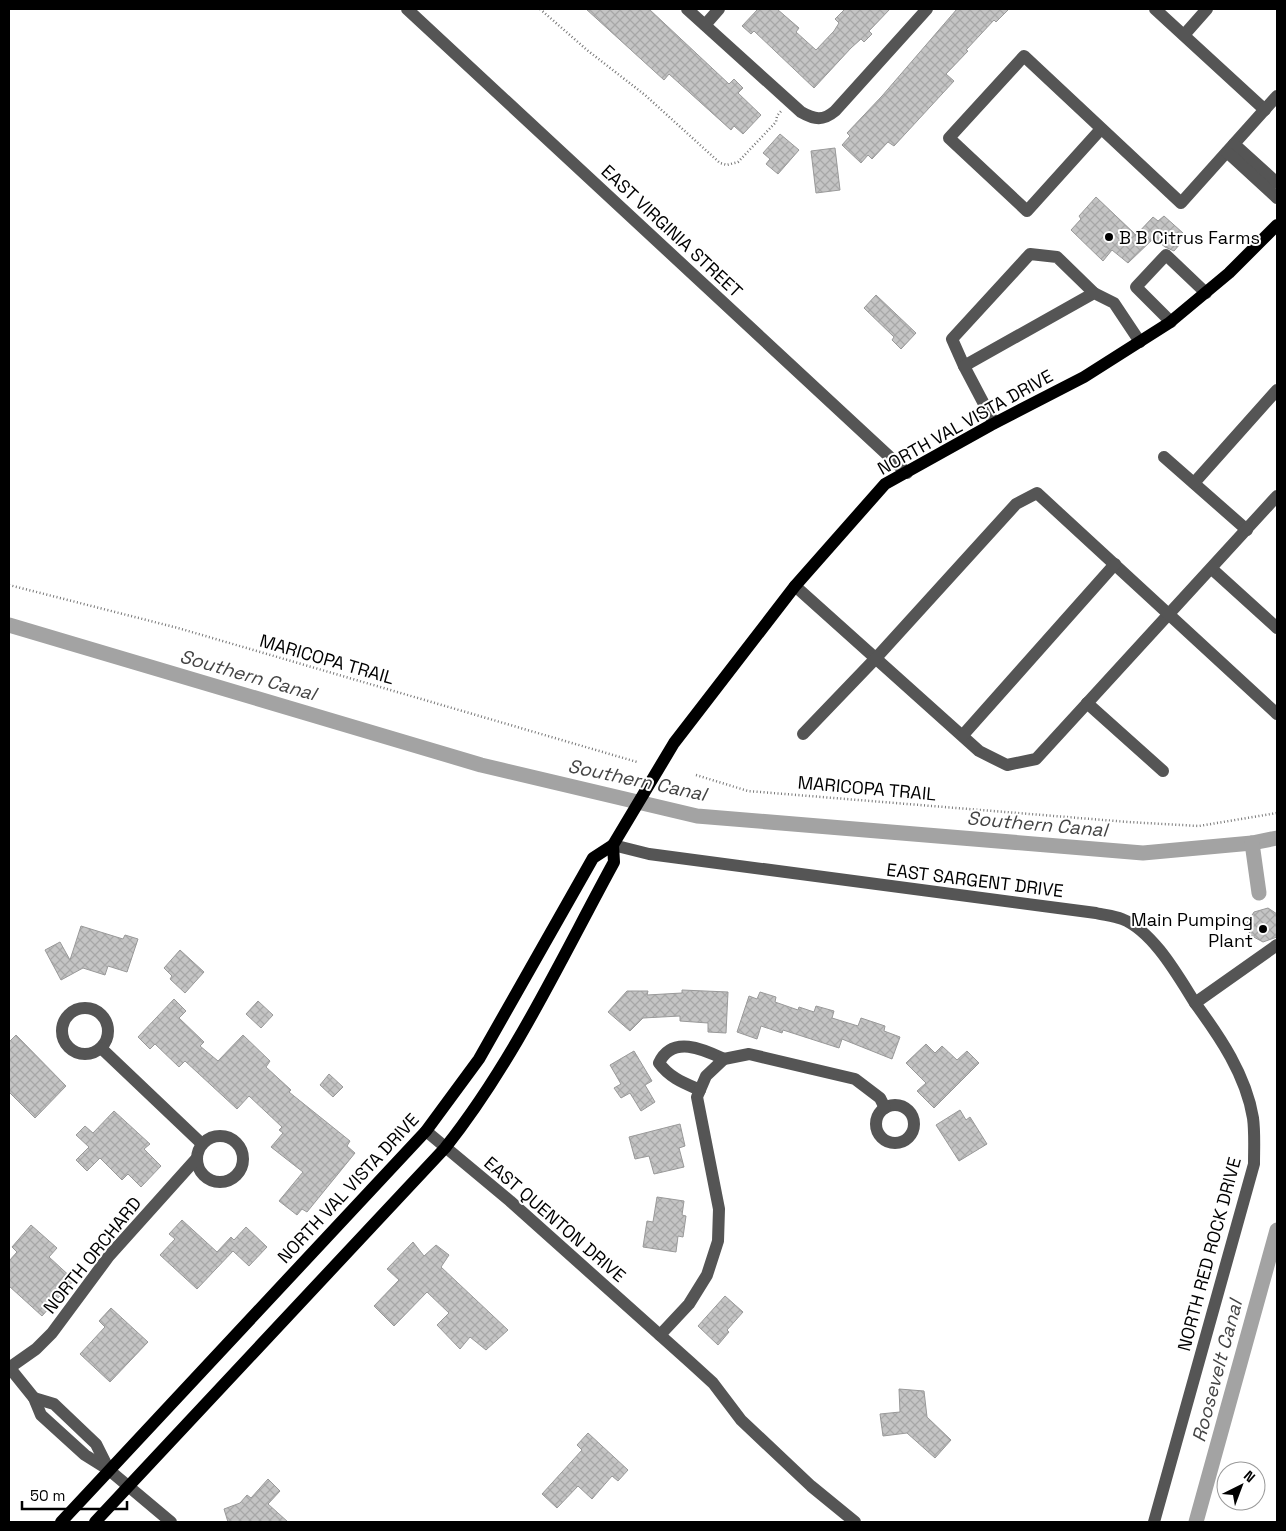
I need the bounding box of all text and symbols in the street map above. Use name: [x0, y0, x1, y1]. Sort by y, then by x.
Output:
street label: EAST VIRGINIA STREET: [597, 160, 748, 303]
place label: B B Citrus Farms: [1119, 226, 1260, 249]
marker: B B Citrus Farms: [1103, 231, 1115, 243]
street label: NORTH VAL VISTA DRIVE: [873, 364, 1057, 480]
street label: MARICOPA TRAIL: [257, 629, 397, 689]
water label: Southern Canal: [177, 644, 321, 707]
water label: Southern Canal: [566, 753, 711, 807]
street label: MARICOPA TRAIL: [797, 770, 937, 806]
water label: Southern Canal: [966, 805, 1111, 843]
street label: EAST SARGENT DRIVE: [885, 858, 1065, 902]
place label: Main Pumping Plant: [1131, 908, 1253, 952]
marker: Main Pumping Plant: [1257, 923, 1269, 935]
street label: NORTH VAL VISTA DRIVE: [272, 1108, 424, 1268]
street label: EAST QUENTON DRIVE: [479, 1151, 631, 1287]
street label: NORTH RED ROCK DRIVE: [1172, 1155, 1246, 1353]
street label: NORTH ORCHARD: [38, 1192, 146, 1318]
water label: Roosevelt Canal: [1186, 1295, 1249, 1445]
north arrow: [1216, 1461, 1266, 1511]
text: N: [1240, 1467, 1259, 1486]
scale bar: [22, 1478, 128, 1510]
text: 50 m: [30, 1486, 65, 1505]

